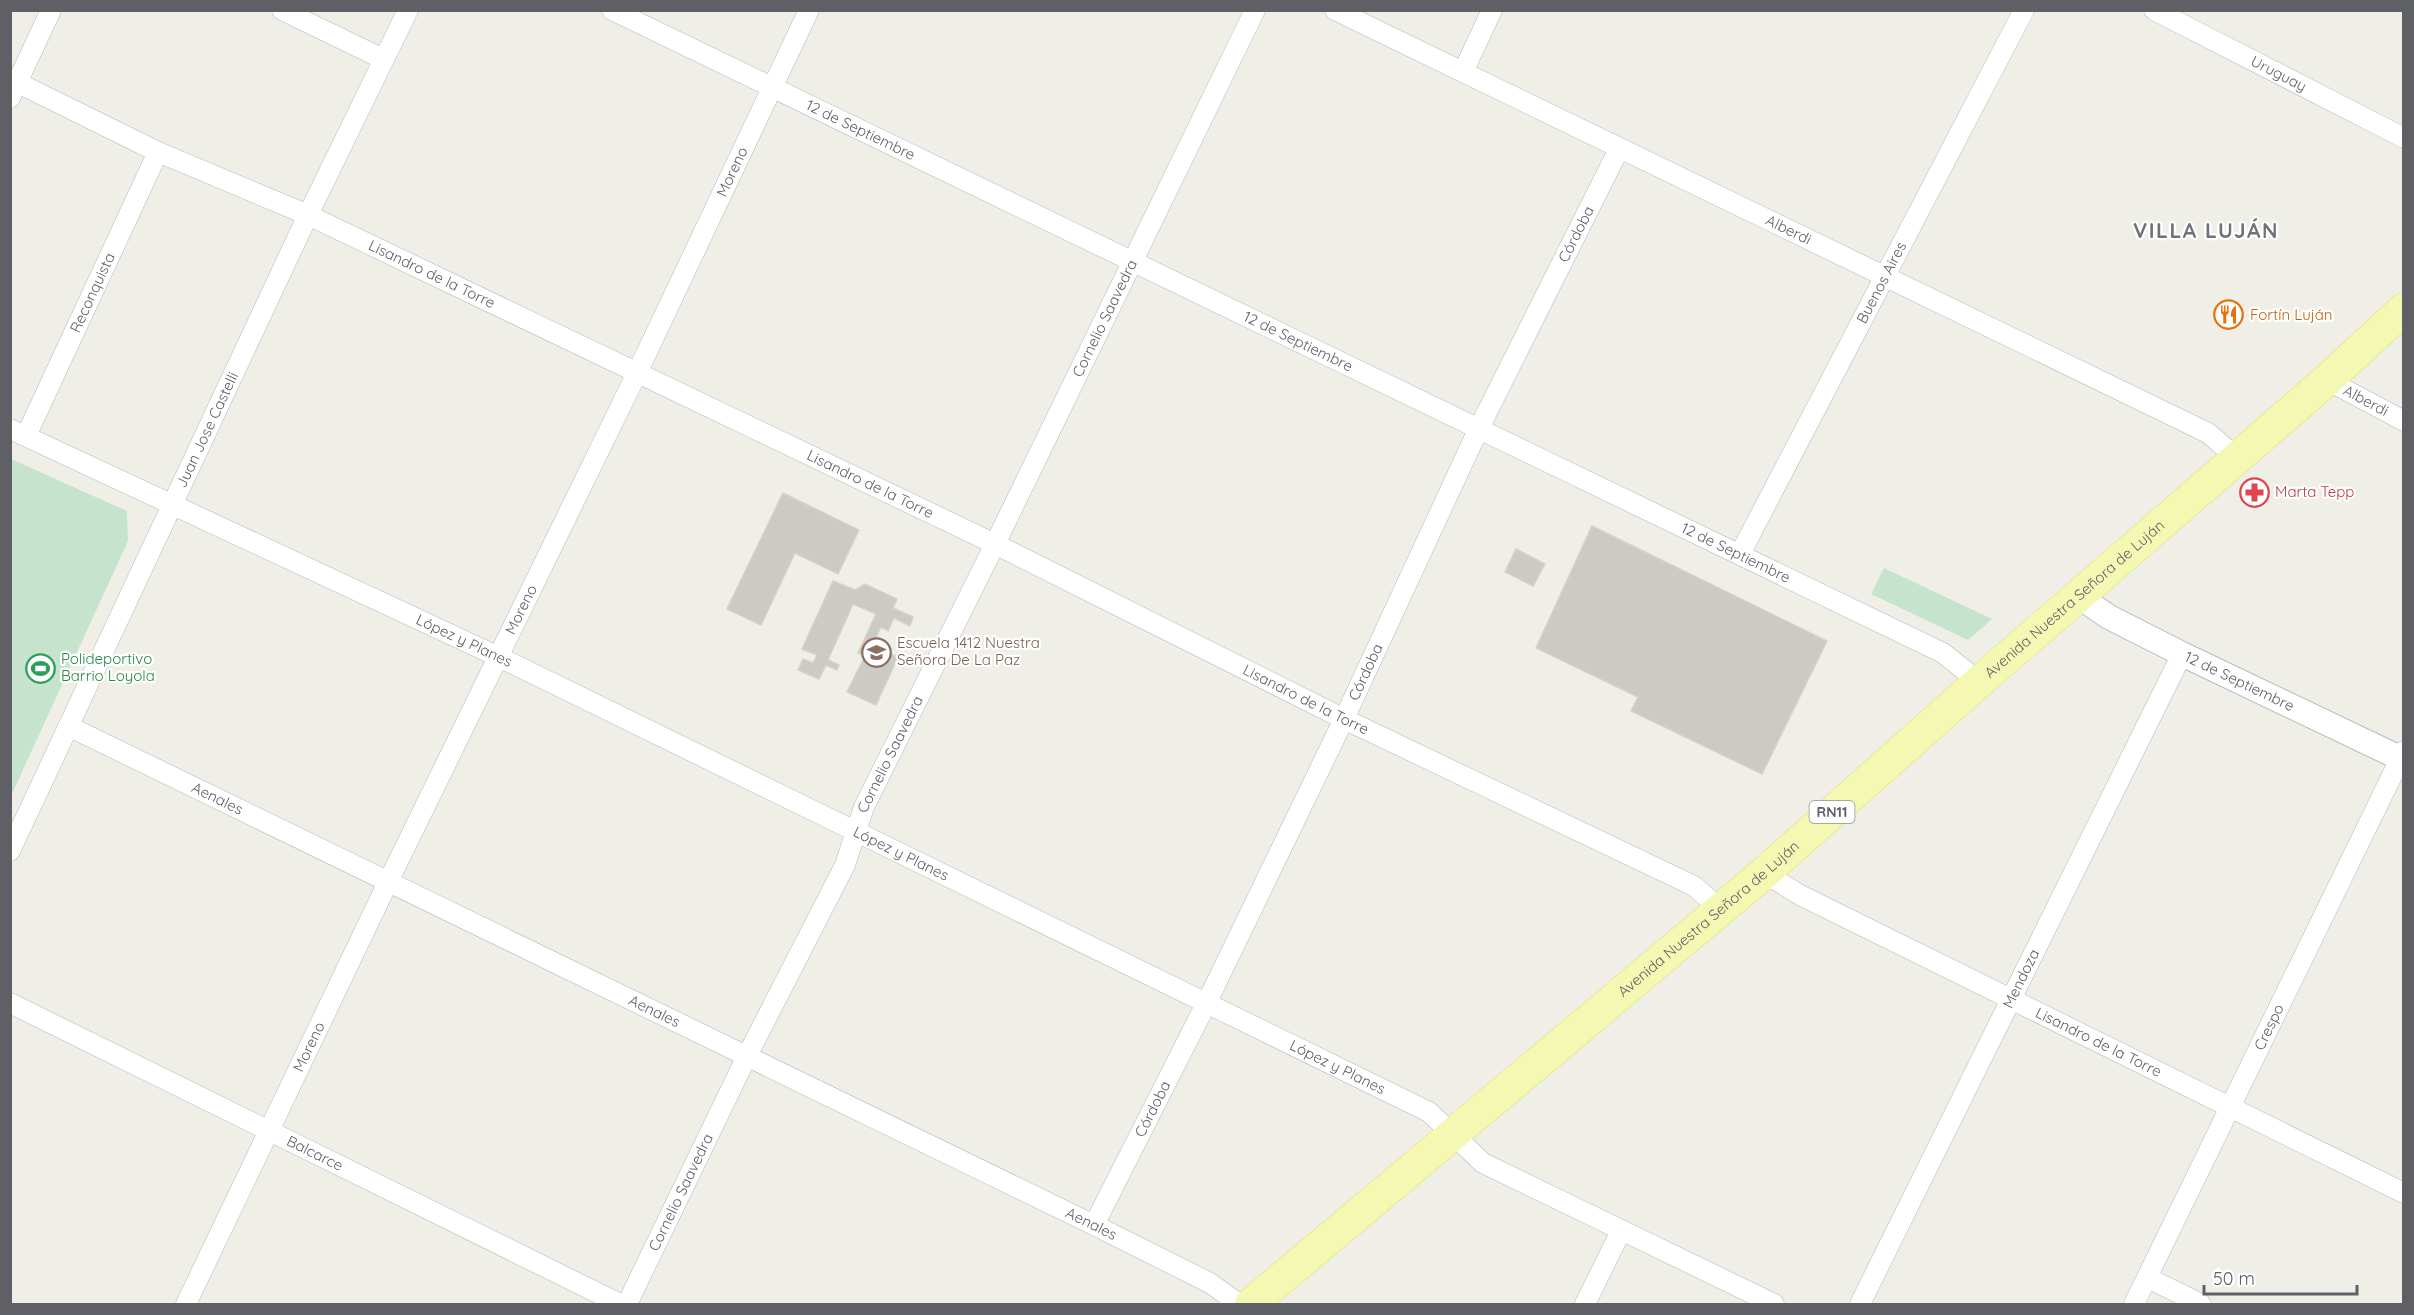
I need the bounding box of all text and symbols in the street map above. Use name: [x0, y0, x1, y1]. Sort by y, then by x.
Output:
street label: Uruguay: [2248, 51, 2310, 96]
street label: 12 de Septiembre: [803, 95, 919, 164]
street label: Moreno: [712, 144, 752, 200]
street label: Córdoba: [1554, 203, 1598, 265]
street label: Alberdi: [1763, 210, 1815, 248]
district label: VILLA LUJÁN: [2133, 217, 2279, 243]
street label: Lisandro de la Torre: [366, 235, 498, 312]
street label: Buenos Aires: [1852, 238, 1910, 327]
street label: Reconquista: [65, 249, 119, 336]
street label: Cornelio Saavedra: [1068, 256, 1141, 380]
restaurant icon: Fortín Luján: [2213, 299, 2245, 331]
place label: Fortín Luján: [2250, 305, 2333, 324]
street label: 12 de Septiembre: [1241, 307, 1356, 375]
street label: Juan Jose Castelli: [172, 369, 242, 491]
street label: Alberdi: [2340, 380, 2392, 420]
street label: Lisandro de la Torre: [804, 445, 937, 522]
pharmacy icon: Marta Tepp: [2238, 476, 2270, 508]
place label: Marta Tepp: [2275, 482, 2354, 501]
street label: Avenida Nuestra Señora de Luján: [1980, 515, 2168, 682]
street label: 12 de Septiembre: [1678, 518, 1794, 587]
street label: Moreno: [501, 581, 541, 638]
street label: López y Planes: [413, 610, 516, 671]
place label: Escuela 1412 Nuestra Señora De La Paz: [897, 633, 1040, 669]
school or university icon: Escuela 1412 Nuestra Señora De La Paz: [860, 636, 892, 668]
street label: Córdoba: [1344, 640, 1387, 704]
street label: 12 de Septiembre: [2182, 647, 2298, 715]
place label: Polideportivo Barrio Loyola: [61, 649, 155, 685]
sports icon: Polideportivo Barrio Loyola: [24, 652, 56, 684]
street label: Lisandro de la Torre: [1240, 660, 1372, 738]
street label: Cornelio Saavedra: [853, 692, 927, 815]
street label: Aenales: [189, 778, 246, 819]
road number: RN11: [1810, 801, 1854, 823]
street label: López y Planes: [850, 822, 952, 885]
street label: Avenida Nuestra Señora de Luján: [1614, 836, 1803, 1001]
street label: Mendoza: [1998, 946, 2043, 1011]
street label: Aenales: [626, 990, 683, 1031]
street label: Crespo: [2249, 1001, 2288, 1053]
street label: Lisandro de la Torre: [2032, 1003, 2165, 1081]
street label: Moreno: [289, 1019, 329, 1075]
street label: López y Planes: [1287, 1035, 1389, 1098]
street label: Córdoba: [1130, 1077, 1174, 1140]
street label: Cornelio Saavedra: [644, 1130, 717, 1254]
street label: Balcarce: [284, 1131, 347, 1175]
street label: Aenales: [1063, 1203, 1120, 1244]
scale bar: [2204, 1258, 2357, 1296]
text: 50 m: [2213, 1267, 2255, 1290]

